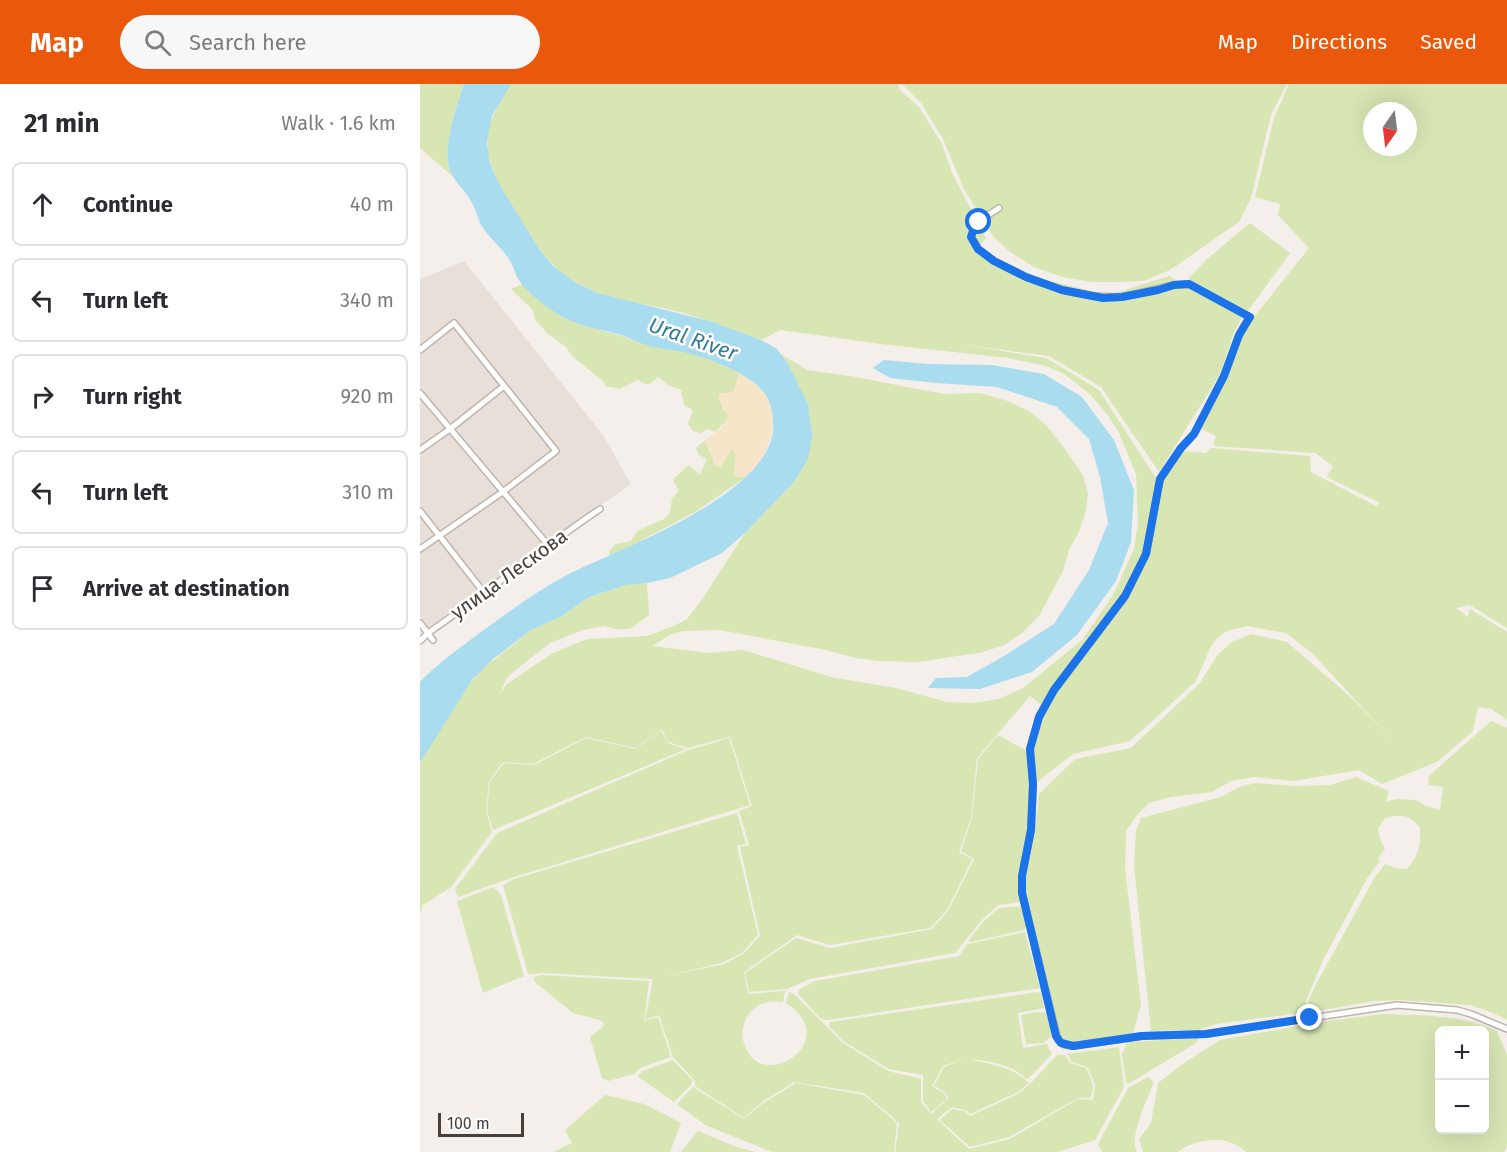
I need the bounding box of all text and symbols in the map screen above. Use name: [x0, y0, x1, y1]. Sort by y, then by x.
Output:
search box: [120, 15, 540, 69]
text: Map: [30, 26, 84, 59]
icon: search: [141, 26, 174, 59]
text: Search here: [189, 29, 307, 56]
text: Map: [1218, 29, 1258, 55]
text: Directions: [1291, 29, 1387, 55]
text: Saved: [1420, 29, 1477, 55]
north arrow: [1363, 102, 1417, 156]
text: 21 min: [24, 108, 99, 139]
text: Walk · 1.6 km: [281, 111, 396, 135]
icon: ahead: [26, 188, 59, 221]
text: Continue: [83, 191, 173, 218]
text: 40 m: [350, 192, 394, 216]
route start: [965, 208, 991, 234]
icon: left: [26, 284, 59, 317]
text: Turn left: [83, 287, 168, 314]
text: 340 m: [340, 288, 394, 312]
water label: Ural River: [645, 312, 742, 367]
icon: right: [26, 380, 59, 413]
text: Turn right: [83, 383, 182, 410]
text: 920 m: [340, 384, 394, 408]
icon: left: [26, 476, 59, 509]
text: Turn left: [83, 479, 168, 506]
text: 310 m: [342, 480, 394, 504]
street label: улица Лескова: [446, 524, 572, 624]
icon: arrive: [26, 572, 59, 605]
text: Arrive at destination: [83, 575, 290, 602]
route end: [1296, 1004, 1322, 1030]
map controls: [1435, 1026, 1489, 1134]
button: +: [1435, 1026, 1489, 1080]
button: −: [1435, 1080, 1489, 1134]
scale bar: [438, 1110, 524, 1138]
text: 100 m: [447, 1114, 490, 1133]

